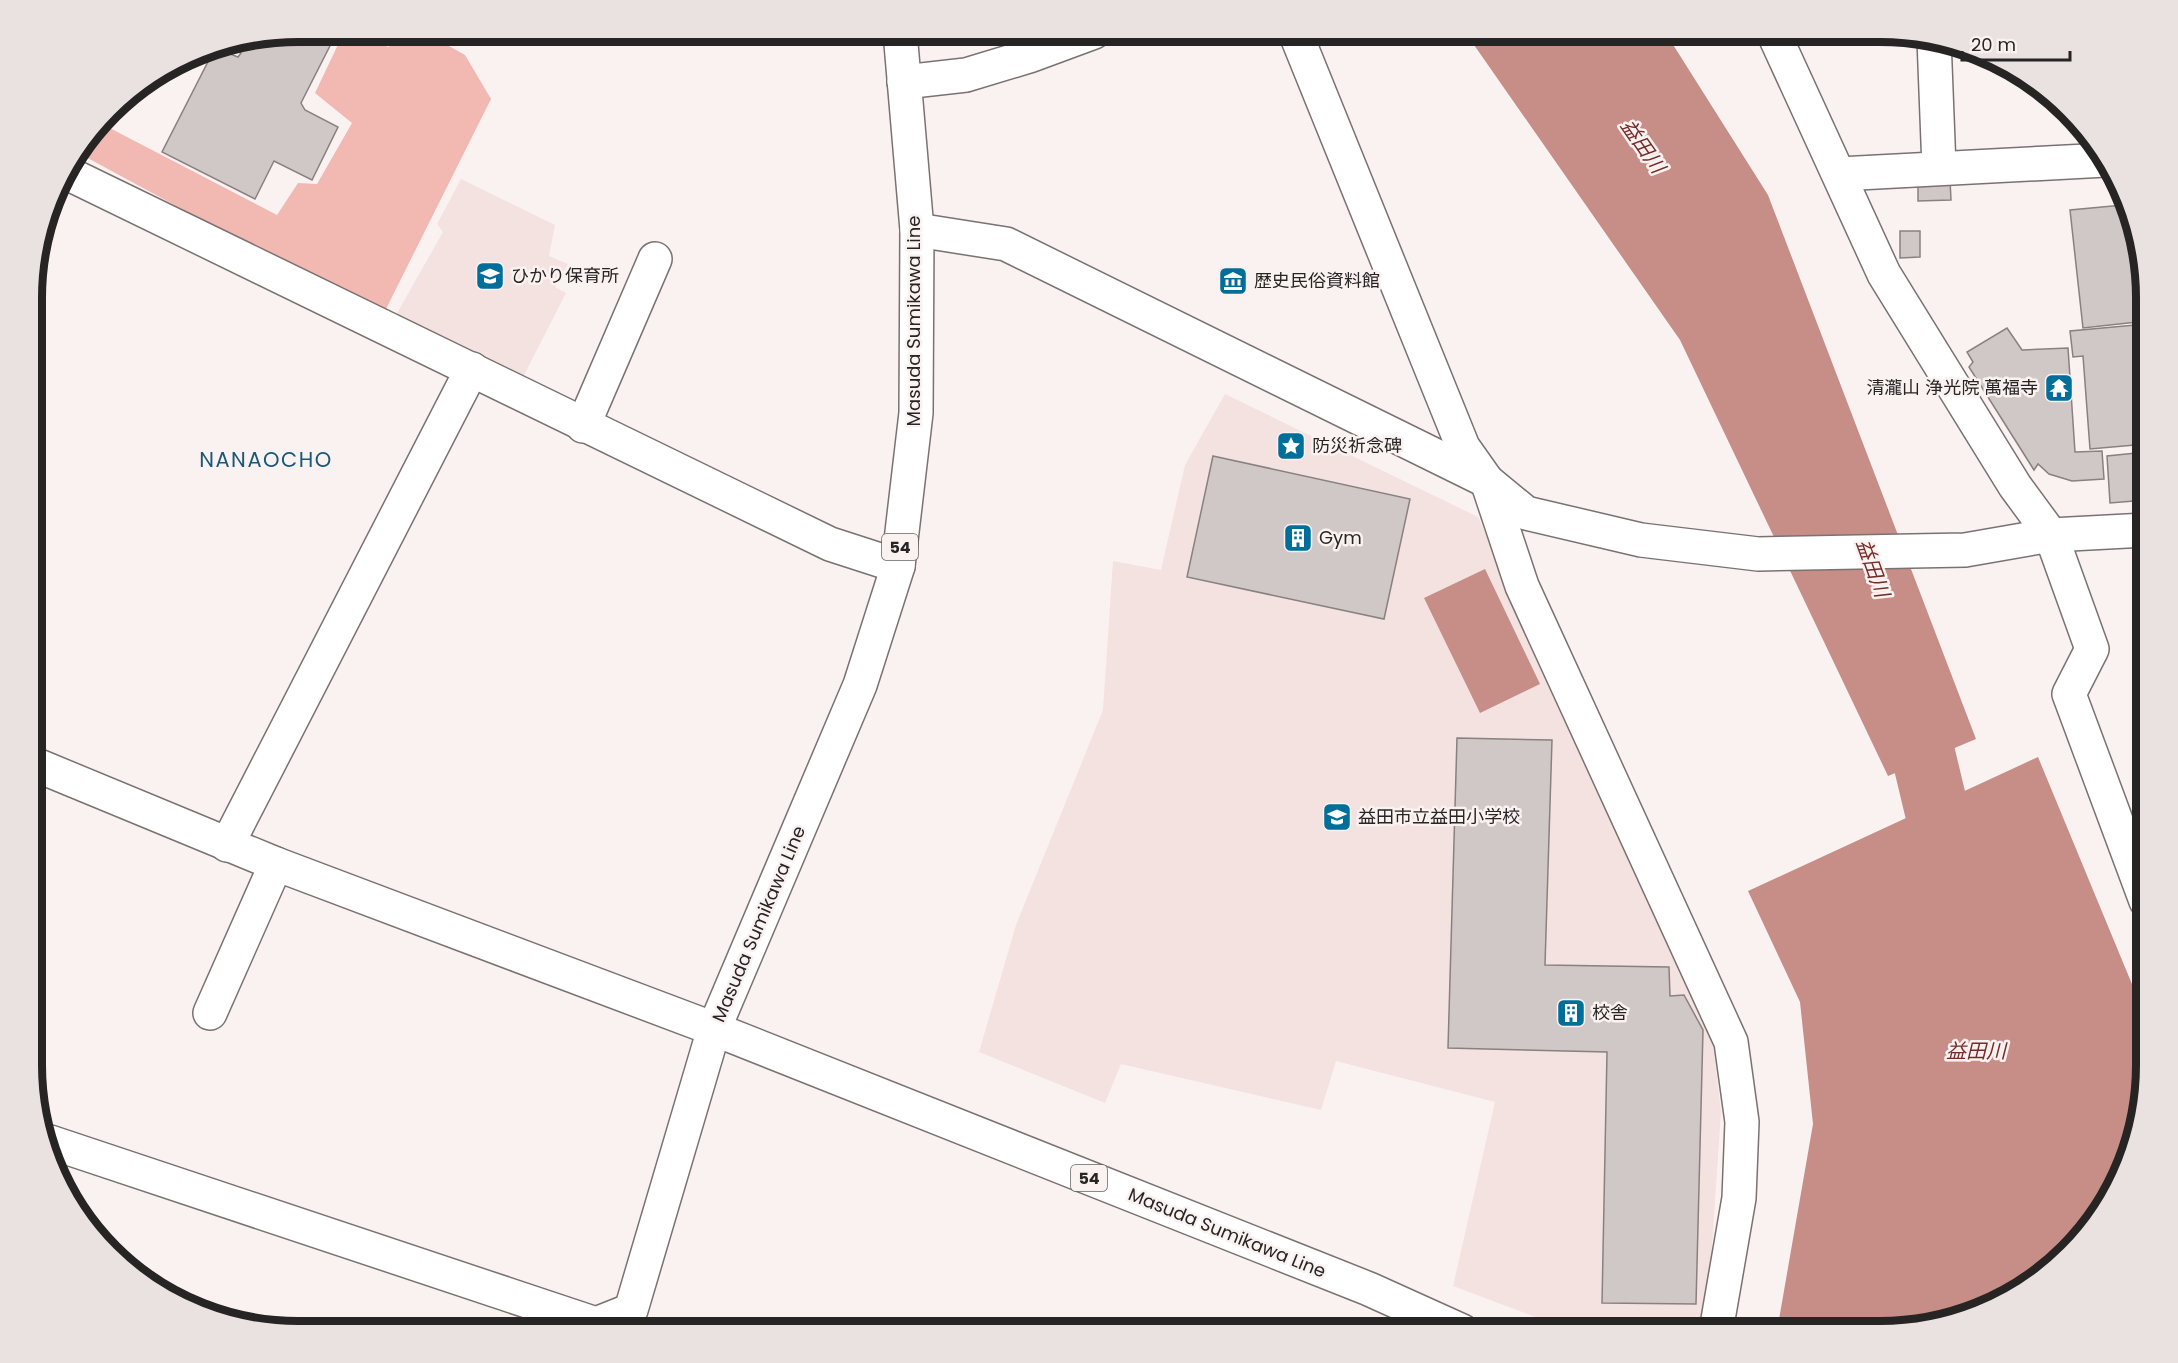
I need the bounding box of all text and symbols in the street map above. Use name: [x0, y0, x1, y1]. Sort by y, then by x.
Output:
scale bar: [1962, 24, 2070, 62]
text: 20 m: [1971, 32, 2016, 57]
water label: 益田川: [1614, 113, 1673, 180]
street label: Masuda Sumikawa Line: [901, 216, 926, 426]
school or university icon: ひかり保育所: [474, 260, 506, 292]
place label: ひかり保育所: [511, 263, 619, 288]
museum icon: 歴史民俗資料館: [1217, 265, 1249, 297]
place label: 歴史民俗資料館: [1254, 268, 1380, 293]
temple icon: 清瀧山 浄光院 萬福寺: [2043, 372, 2075, 404]
place label: 清瀧山 浄光院 萬福寺: [1866, 375, 2038, 400]
place icon: 防災祈念碑: [1275, 430, 1307, 462]
place label: 防災祈念碑: [1312, 433, 1402, 458]
district label: NANAOCHO: [199, 445, 333, 474]
building icon: Gym: [1282, 522, 1314, 554]
place label: Gym: [1319, 525, 1362, 550]
road number: 54: [882, 534, 918, 560]
water label: 益田川: [1850, 535, 1897, 603]
school or university icon: 益田市立益田小学校: [1321, 801, 1353, 833]
place label: 益田市立益田小学校: [1358, 804, 1520, 829]
street label: Masuda Sumikawa Line: [706, 822, 811, 1026]
building icon: 校舎: [1555, 997, 1587, 1029]
place label: 校舎: [1592, 1000, 1628, 1025]
water label: 益田川: [1946, 1037, 2008, 1065]
road number: 54: [1071, 1165, 1107, 1191]
street label: Masuda Sumikawa Line: [1125, 1181, 1330, 1284]

